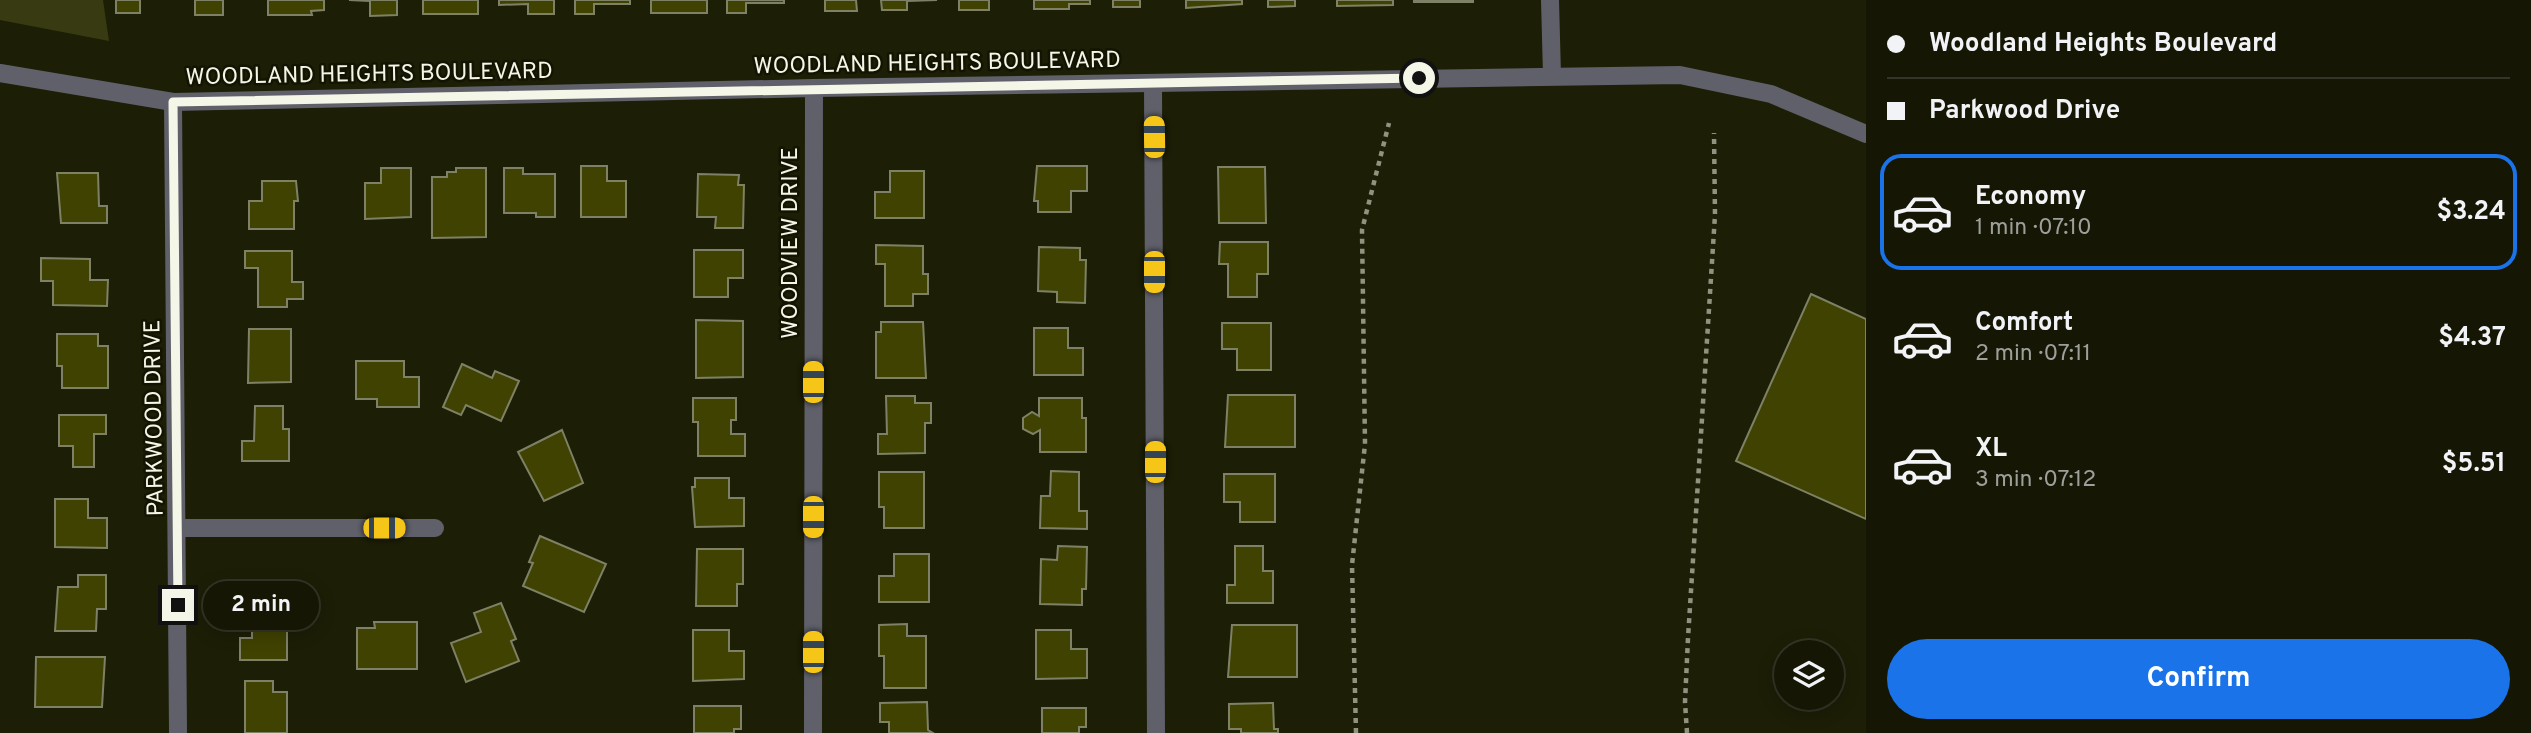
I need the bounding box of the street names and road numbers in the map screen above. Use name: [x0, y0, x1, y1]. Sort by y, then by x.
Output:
street label: WOODLAND HEIGHTS BOULEVARD: [753, 47, 1121, 82]
street label: WOODLAND HEIGHTS BOULEVARD: [185, 58, 553, 93]
street label: WOODVIEW DRIVE: [777, 147, 806, 339]
street label: PARKWOOD DRIVE: [139, 319, 172, 517]

